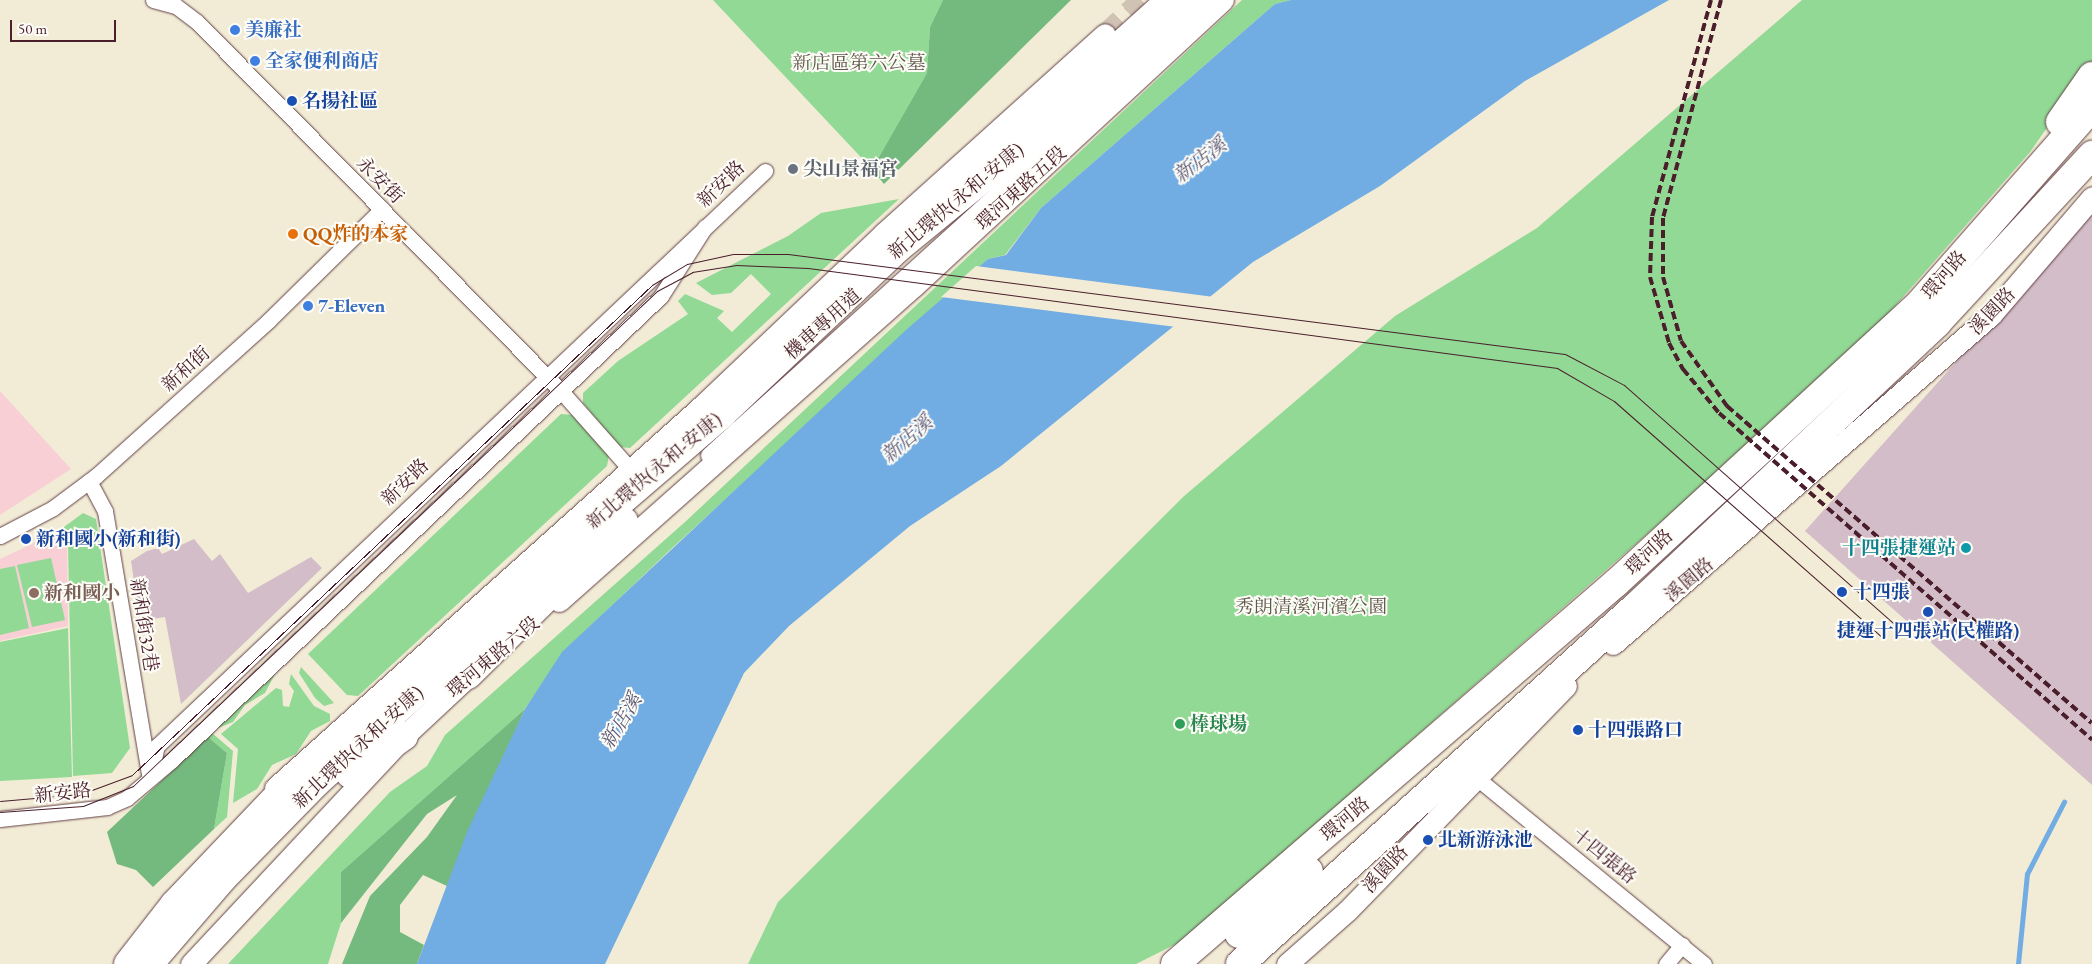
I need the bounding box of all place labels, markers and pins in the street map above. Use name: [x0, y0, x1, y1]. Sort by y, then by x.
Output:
place label: 美廉社: [245, 19, 302, 41]
marker: 美廉社: [229, 24, 241, 36]
place label: 全家便利商店: [265, 50, 379, 72]
marker: 全家便利商店: [249, 55, 261, 67]
place label: 名揚社區: [302, 90, 378, 112]
marker: 名揚社區: [286, 95, 298, 107]
place label: 尖山景福宮: [803, 158, 898, 180]
marker: 尖山景福宮: [787, 163, 799, 175]
place label: QQ炸的本家: [303, 223, 408, 245]
marker: QQ炸的本家: [287, 228, 299, 240]
place label: 7-Eleven: [318, 295, 385, 317]
marker: 7-Eleven: [302, 300, 314, 312]
place label: 新和國小(新和街): [36, 528, 181, 550]
marker: 新和國小(新和街): [20, 533, 32, 545]
place label: 十四張捷運站: [1842, 537, 1956, 559]
marker: 十四張捷運站: [1960, 542, 1972, 554]
place label: 十四張: [1853, 581, 1910, 603]
place label: 新和國小: [44, 582, 120, 604]
marker: 十四張: [1835, 585, 1849, 599]
marker: 新和國小: [28, 587, 40, 599]
marker: 捷運十四張站(民權路): [1922, 606, 1934, 618]
place label: 捷運十四張站(民權路): [1837, 620, 2019, 642]
place label: 棒球場: [1190, 713, 1247, 735]
marker: 棒球場: [1174, 718, 1186, 730]
place label: 十四張路口: [1588, 719, 1683, 741]
marker: 十四張路口: [1572, 724, 1584, 736]
place label: 北新游泳池: [1438, 829, 1533, 851]
marker: 北新游泳池: [1422, 834, 1434, 846]

